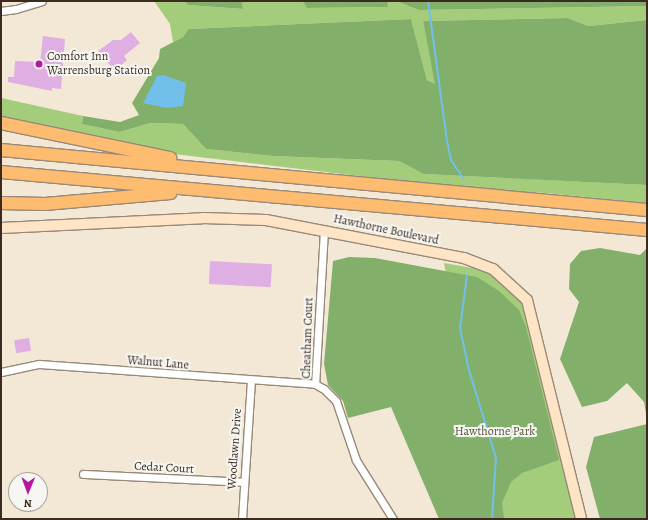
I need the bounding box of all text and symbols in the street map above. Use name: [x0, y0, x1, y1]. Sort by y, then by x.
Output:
place label: Comfort Inn Warrensburg Station: [47, 50, 150, 78]
marker: Comfort Inn Warrensburg Station: [34, 59, 44, 69]
street label: Hawthorne Boulevard: [332, 212, 440, 248]
street label: Cheatham Court: [299, 297, 317, 379]
street label: Walnut Lane: [127, 353, 189, 373]
street label: Woodlawn Drive: [225, 408, 245, 490]
park label: Hawthorne Park: [455, 425, 535, 439]
street label: Cedar Court: [134, 459, 194, 477]
north arrow: [8, 472, 48, 512]
text: N: [24, 496, 32, 511]

